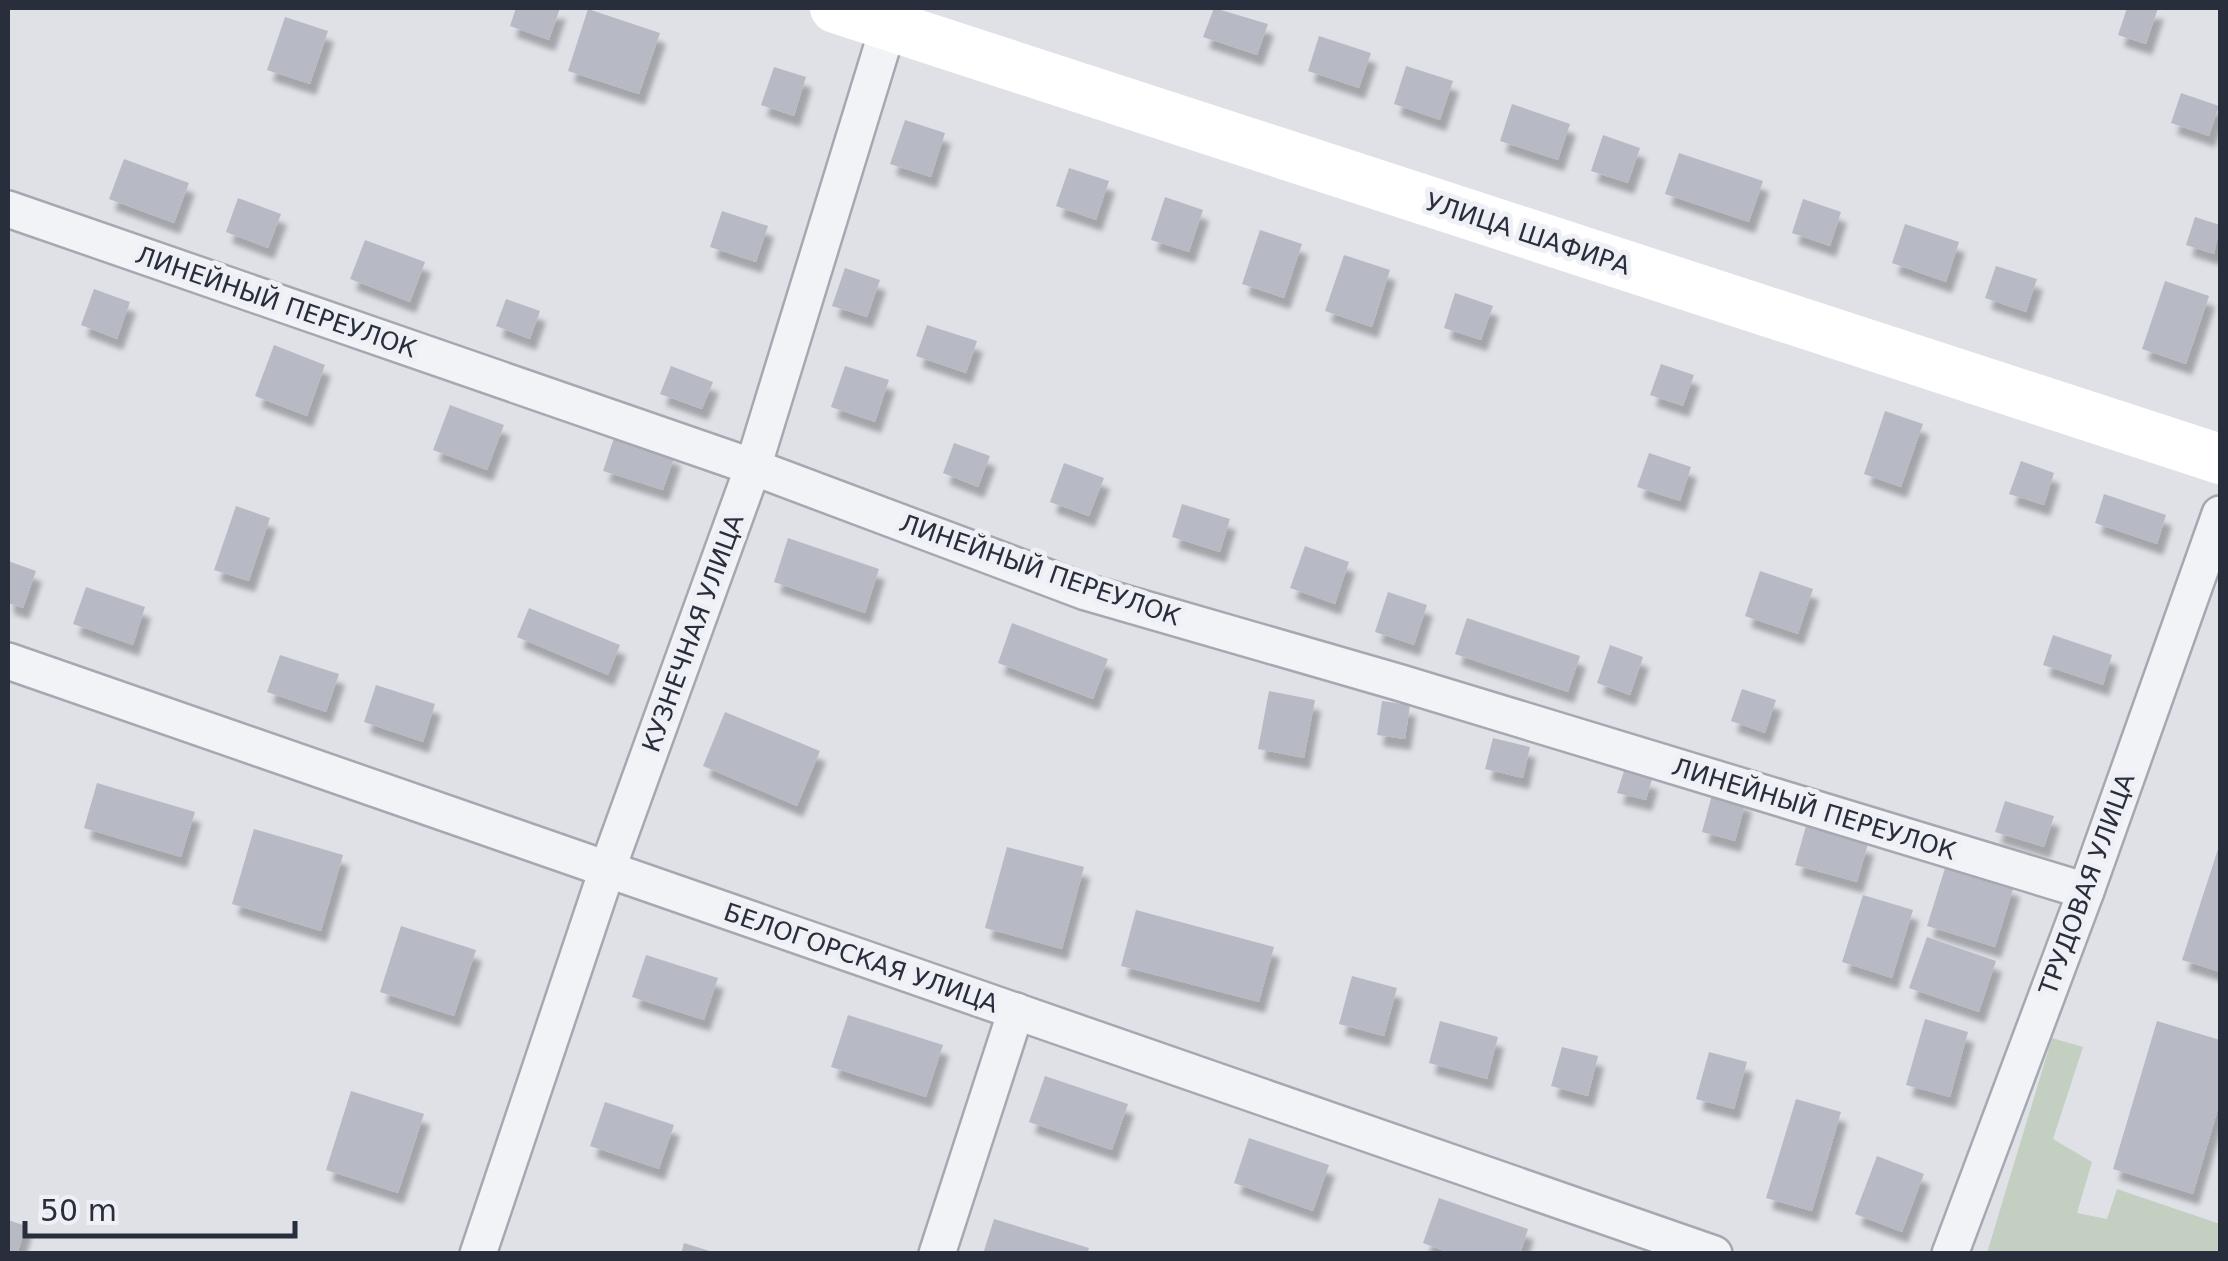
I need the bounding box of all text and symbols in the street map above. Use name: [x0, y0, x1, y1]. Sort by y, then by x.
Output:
street label: УЛИЦА ШАФИРА: [1422, 187, 1634, 281]
street label: ЛИНЕЙНЫЙ ПЕРЕУЛОК: [132, 240, 421, 364]
street label: ЛИНЕЙНЫЙ ПЕРЕУЛОК: [896, 508, 1185, 632]
street label: КУЗНЕЧНАЯ УЛИЦА: [636, 510, 750, 756]
street label: ЛИНЕЙНЫЙ ПЕРЕУЛОК: [1669, 752, 1960, 866]
street label: ТРУДОВАЯ УЛИЦА: [2033, 769, 2141, 1000]
street label: БЕЛОГОРСКАЯ УЛИЦА: [720, 897, 1002, 1019]
scale bar: [25, 1176, 295, 1238]
text: 50 m: [40, 1193, 117, 1228]

